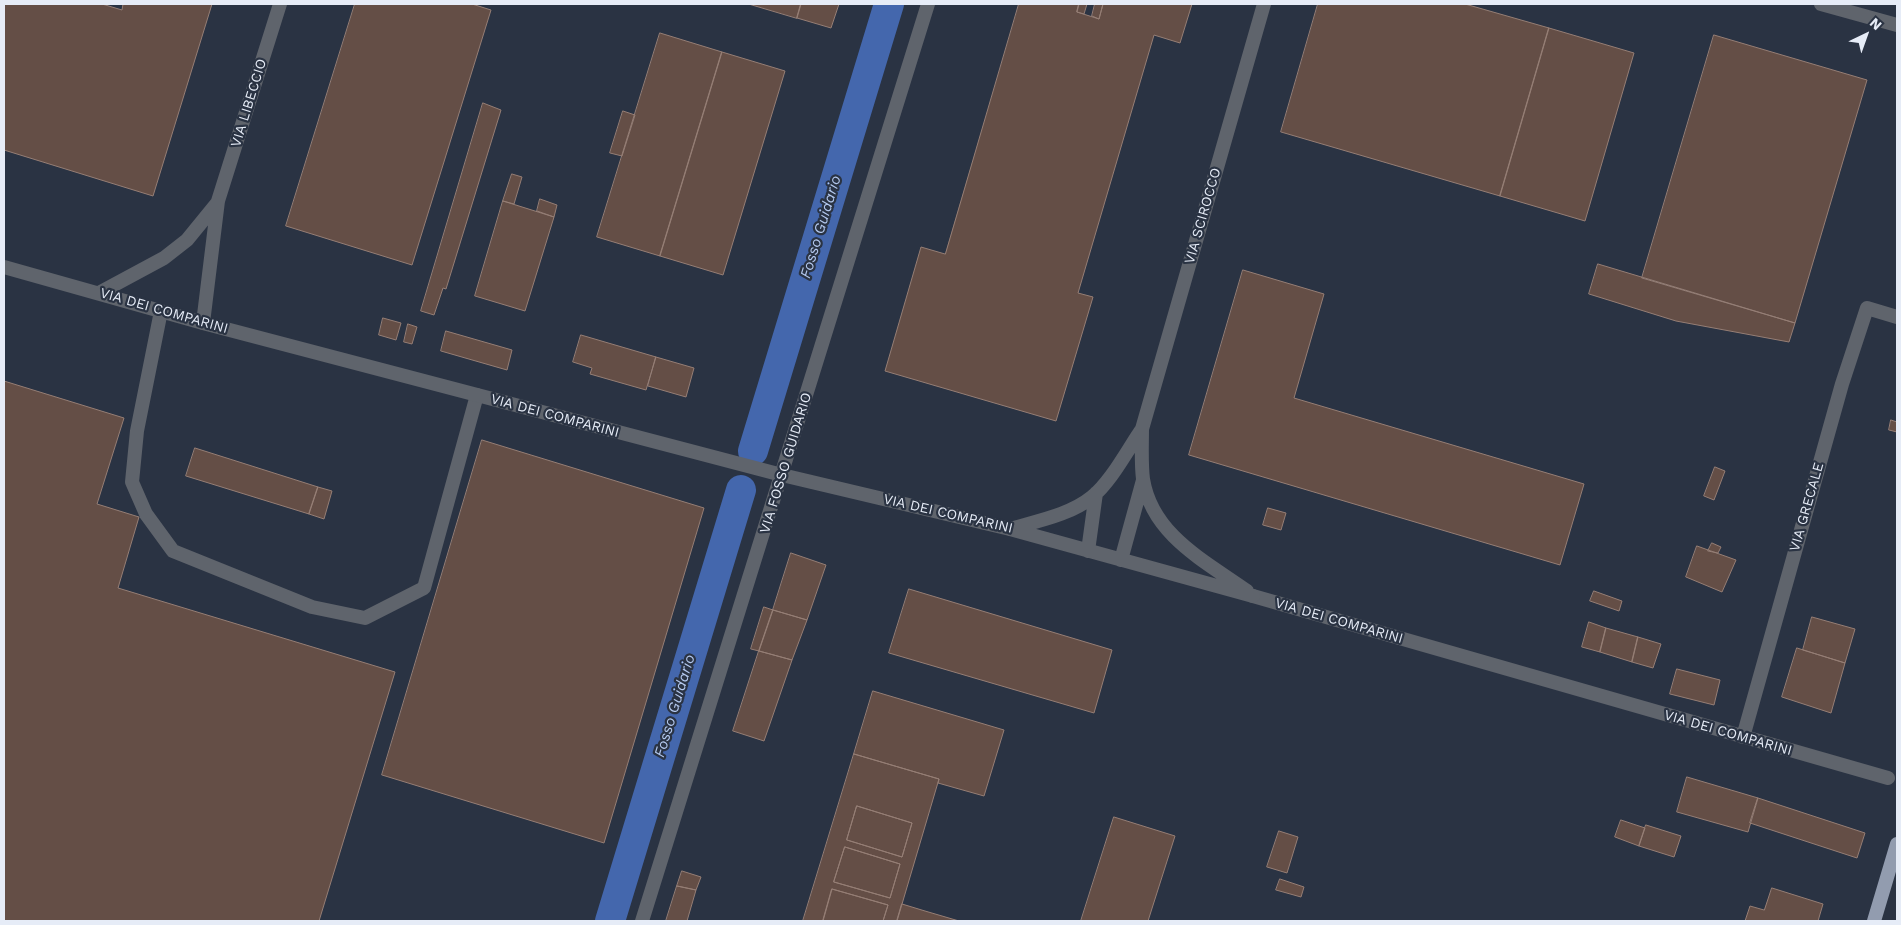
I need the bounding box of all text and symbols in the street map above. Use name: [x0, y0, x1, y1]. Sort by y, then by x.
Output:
north arrow: [1841, 10, 1891, 60]
text: N: [1867, 14, 1885, 33]
street label: VIA LIBECCIO: [228, 57, 270, 149]
street label: VIA SCIROCCO: [1181, 166, 1225, 266]
water label: Fosso Guidario: [797, 173, 845, 281]
street label: VIA DEI COMPARINI: [98, 285, 230, 337]
street label: VIA DEI COMPARINI: [489, 391, 621, 441]
street label: VIA FOSSO GUIDARIO: [757, 391, 815, 535]
street label: VIA GRECALE: [1786, 461, 1828, 553]
street label: VIA DEI COMPARINI: [882, 491, 1014, 537]
street label: VIA DEI COMPARINI: [1273, 595, 1405, 647]
water label: Fosso Guidario: [651, 652, 699, 760]
street label: VIA DEI COMPARINI: [1662, 707, 1794, 759]

